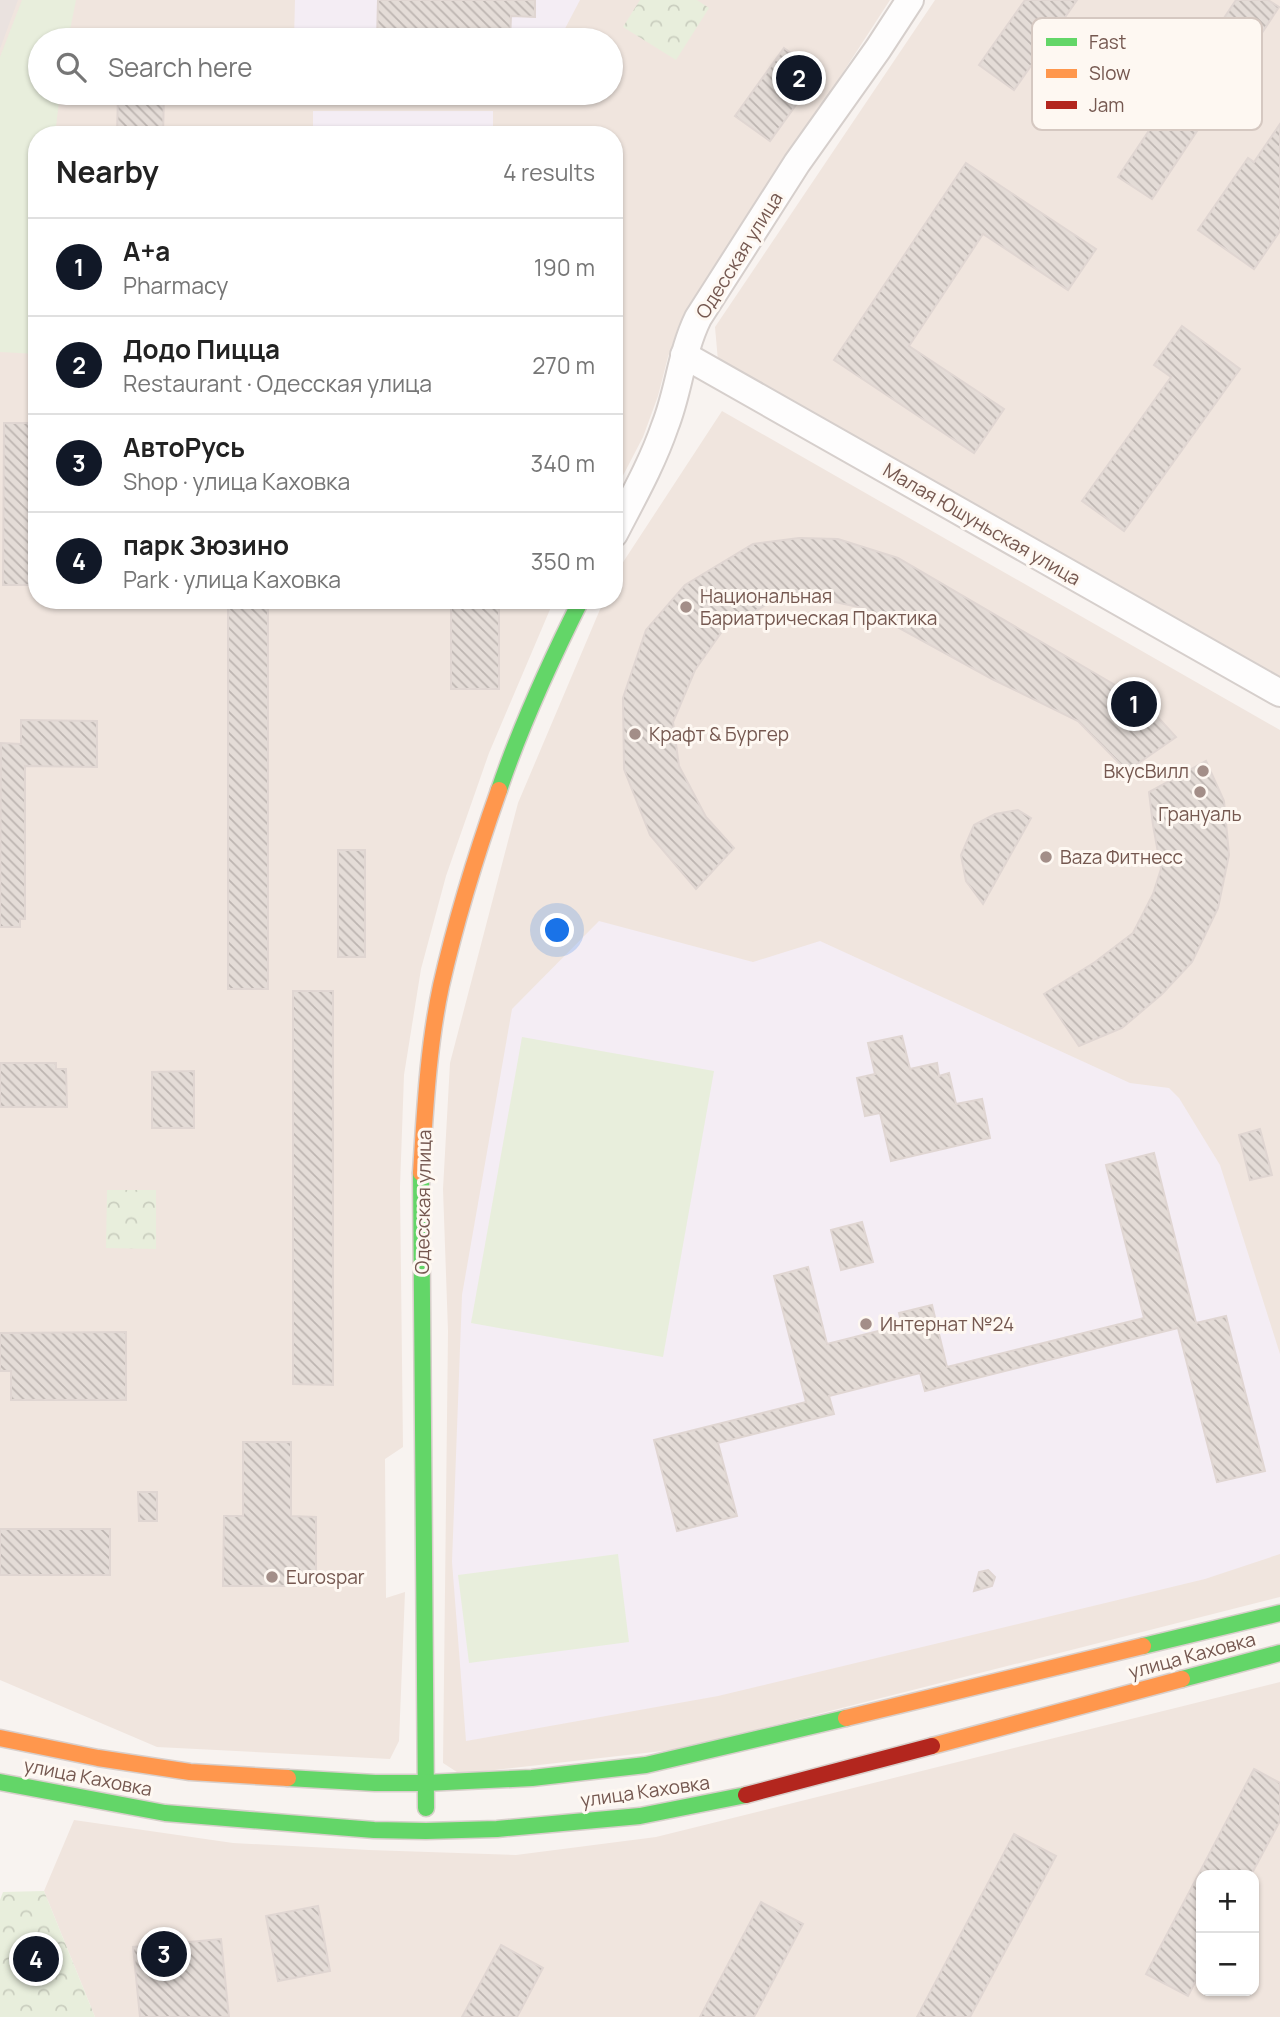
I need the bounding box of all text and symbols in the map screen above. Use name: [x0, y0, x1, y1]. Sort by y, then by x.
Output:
legend: [1032, 18, 1262, 130]
search box: [28, 28, 623, 105]
text: Fast: [1089, 29, 1126, 55]
icon: search: [52, 48, 90, 86]
text: Search here: [108, 49, 253, 85]
pin: 2: [776, 52, 822, 104]
text: Slow: [1089, 60, 1131, 86]
text: Jam: [1089, 92, 1124, 118]
text: Nearby: [56, 151, 159, 192]
text: 4 results: [503, 156, 595, 188]
street label: Одесская улица: [690, 187, 788, 323]
text: А+а: [123, 233, 170, 269]
text: 1: [74, 251, 84, 283]
text: 190 m: [534, 251, 595, 283]
text: Pharmacy: [123, 269, 228, 301]
text: Додо Пицца: [123, 331, 280, 367]
text: 2: [72, 349, 86, 381]
text: 270 m: [532, 349, 595, 381]
text: Restaurant · Одесская улица: [123, 367, 432, 399]
text: АвтоРусь: [123, 429, 245, 465]
text: 3: [72, 447, 86, 479]
text: 340 m: [531, 447, 595, 479]
street label: Малая Юшуньская улица: [878, 457, 1086, 591]
text: Shop · улица Каховка: [123, 465, 350, 497]
text: парк Зюзино: [123, 527, 289, 563]
text: 4: [72, 545, 86, 577]
text: 350 m: [531, 545, 595, 577]
text: Park · улица Каховка: [123, 563, 341, 595]
place label: Национальная Бариатрическая Практика: [700, 583, 937, 631]
marker: Национальная Бариатрическая Практика: [678, 599, 694, 615]
pin: 1: [1111, 678, 1157, 730]
place label: Крафт & Бургер: [649, 721, 789, 747]
marker: Крафт & Бургер: [627, 726, 643, 742]
place label: ВкусВилл: [1103, 758, 1189, 784]
marker: ВкусВилл: [1195, 763, 1211, 779]
marker: Грануаль: [1192, 784, 1208, 800]
place label: Грануаль: [1158, 801, 1242, 827]
place label: Baza Фитнесс: [1060, 844, 1183, 870]
marker: Baza Фитнесс: [1038, 849, 1054, 865]
your location: [540, 913, 574, 947]
street label: Одесская улица: [409, 1129, 437, 1275]
place label: Интернат №24: [880, 1311, 1014, 1337]
marker: Интернат №24: [858, 1316, 874, 1332]
place label: Eurospar: [286, 1564, 365, 1590]
marker: Eurospar: [264, 1569, 280, 1585]
street label: улица Каховка: [1126, 1626, 1258, 1684]
street label: улица Каховка: [22, 1752, 154, 1802]
street label: улица Каховка: [579, 1769, 711, 1813]
map controls: [1196, 1870, 1259, 1996]
button: +: [1196, 1870, 1259, 1933]
pin: 3: [141, 1928, 187, 1980]
pin: 4: [13, 1933, 59, 1985]
button: −: [1196, 1933, 1259, 1996]

